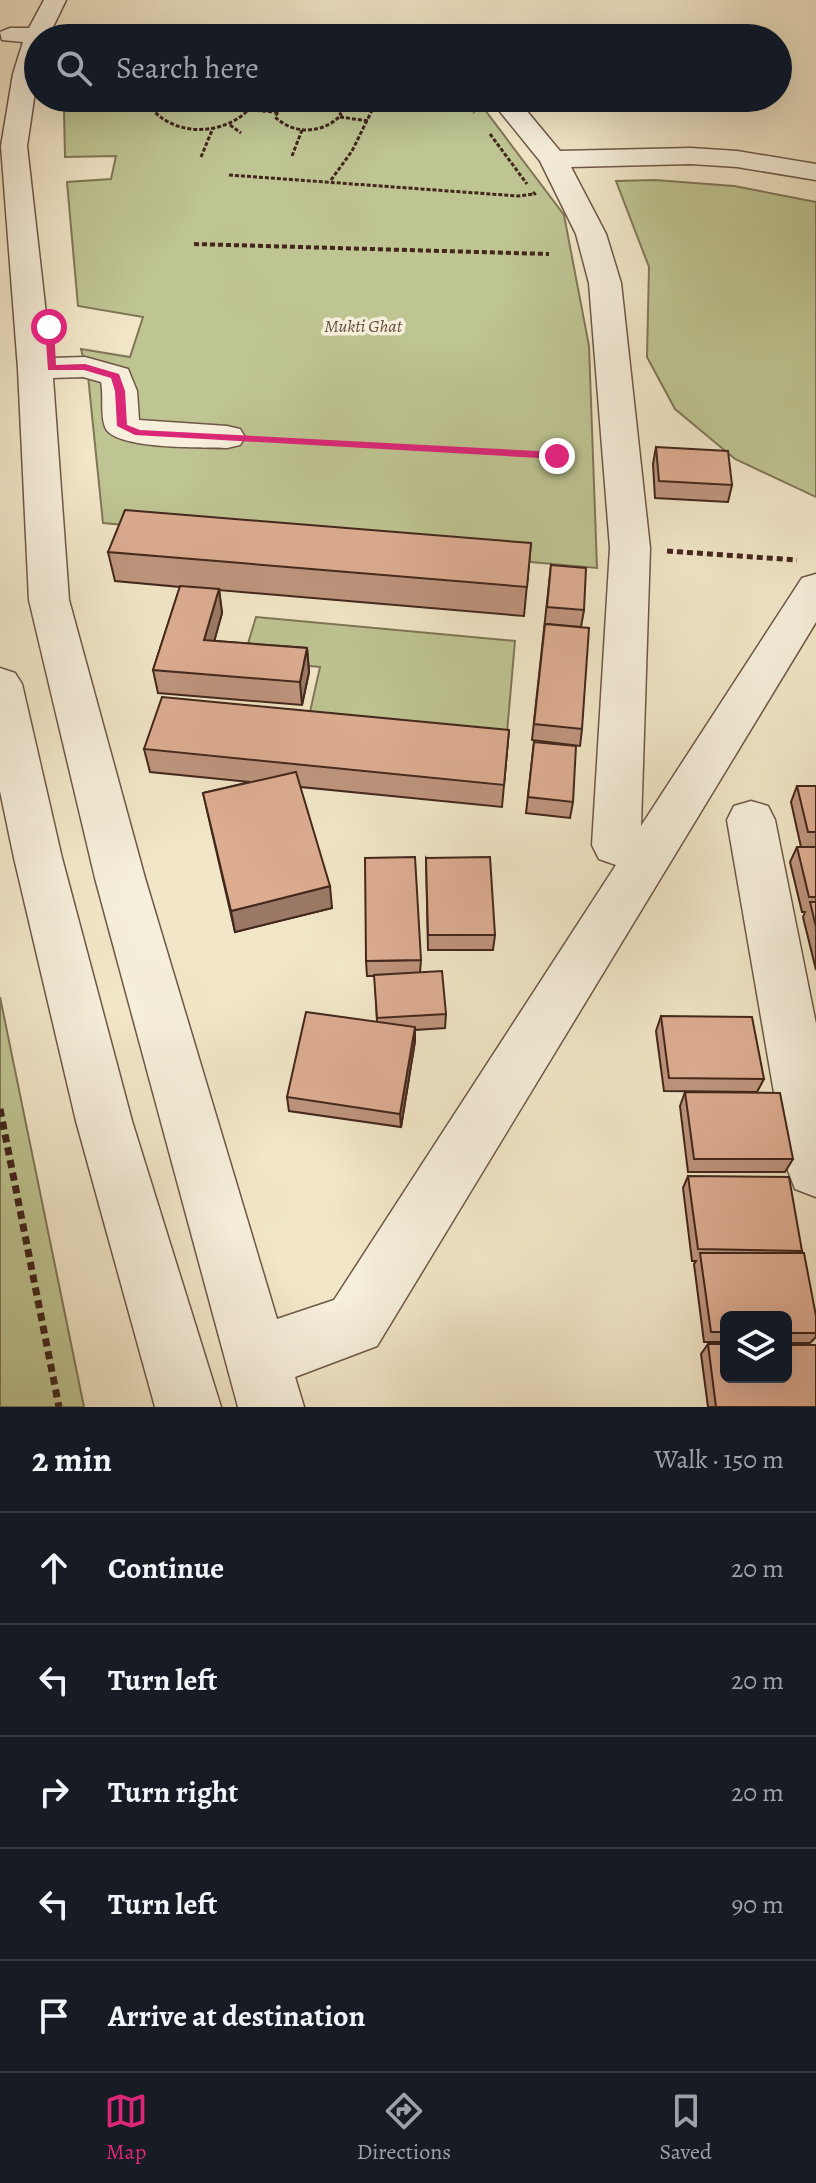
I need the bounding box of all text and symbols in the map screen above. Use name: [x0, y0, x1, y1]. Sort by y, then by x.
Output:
search box: [24, 24, 792, 112]
icon: search: [52, 46, 96, 90]
text: Search here: [116, 48, 259, 88]
route start: [31, 309, 67, 345]
park label: Mukti Ghat: [324, 314, 403, 338]
route end: [539, 438, 575, 474]
map controls: [720, 1311, 792, 1383]
button: layers: [720, 1311, 792, 1383]
text: 2 min: [32, 1436, 112, 1483]
text: Walk · 150 m: [654, 1442, 784, 1477]
icon: ahead: [32, 1546, 76, 1590]
text: Continue: [108, 1548, 224, 1588]
text: 20 m: [731, 1551, 784, 1586]
icon: left: [32, 1658, 76, 1702]
text: Turn left: [108, 1660, 217, 1700]
text: 20 m: [731, 1663, 784, 1698]
icon: right: [32, 1770, 76, 1814]
text: Turn right: [108, 1772, 238, 1812]
text: 20 m: [731, 1775, 784, 1810]
icon: left: [32, 1882, 76, 1926]
text: Turn left: [108, 1884, 217, 1924]
text: 90 m: [732, 1887, 784, 1922]
icon: arrive: [32, 1994, 76, 2038]
text: Arrive at destination: [108, 1996, 365, 2036]
tab: Map: [104, 2089, 148, 2167]
tab: Directions: [357, 2089, 451, 2167]
tab: Saved: [660, 2089, 712, 2167]

